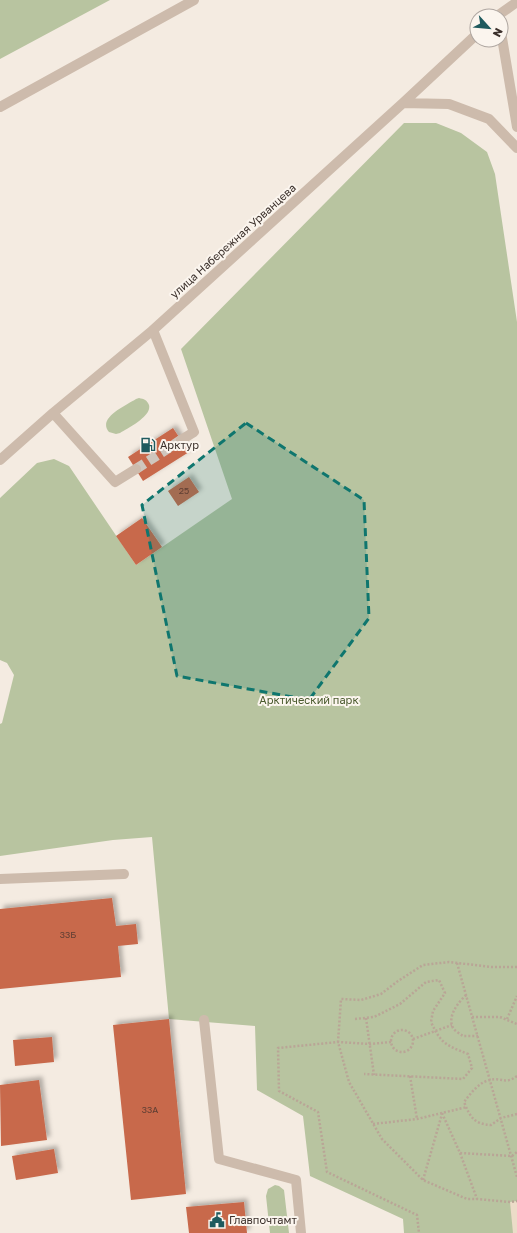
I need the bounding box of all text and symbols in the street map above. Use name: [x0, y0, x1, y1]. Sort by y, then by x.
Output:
north arrow: [469, 8, 509, 48]
text: N: [491, 26, 506, 39]
street label: улица Набережная Урванцева: [167, 181, 298, 301]
fuel station icon: Арктур: [139, 436, 157, 454]
place label: Арктур: [160, 438, 199, 451]
house number: 25: [179, 485, 189, 496]
park label: Арктический парк: [259, 693, 359, 706]
house number: 33Б: [60, 929, 76, 940]
house number: 33А: [142, 1104, 158, 1115]
public building icon: Главпочтамт: [208, 1211, 226, 1229]
place label: Главпочтамт: [229, 1213, 297, 1226]

